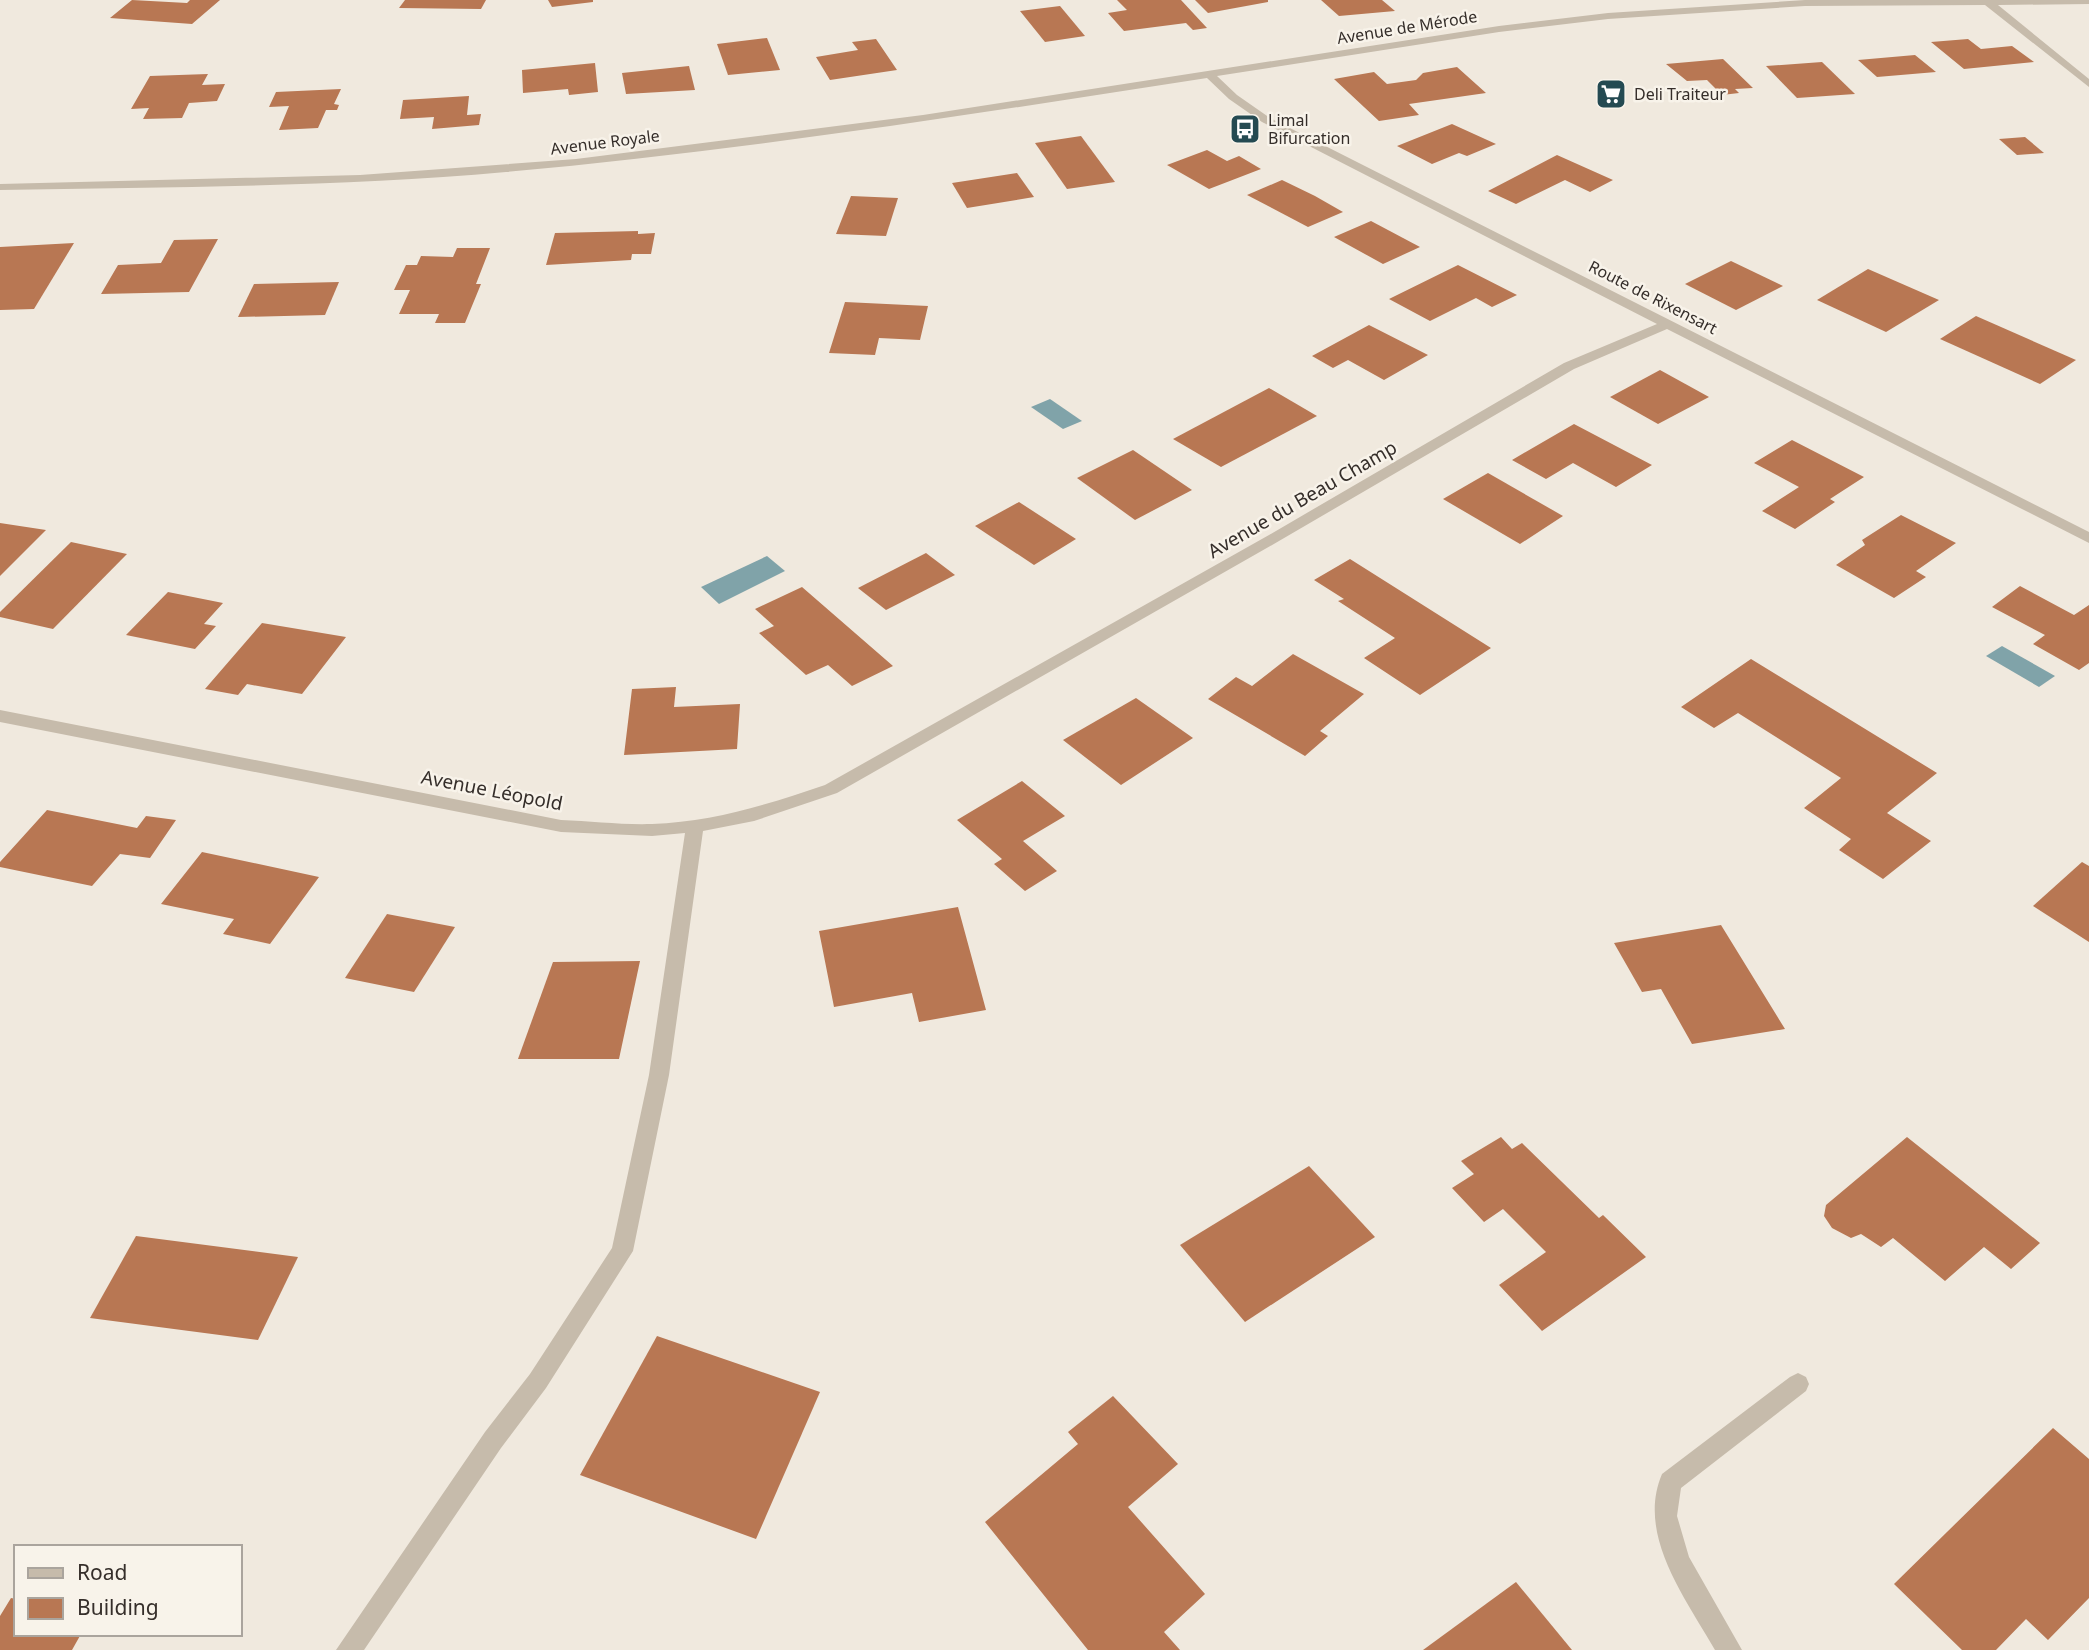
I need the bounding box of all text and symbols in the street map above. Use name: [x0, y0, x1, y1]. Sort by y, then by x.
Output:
street label: Avenue de Mérode: [1335, 5, 1479, 49]
supermarket icon: Deli Traiteur: [1594, 77, 1628, 111]
place label: Deli Traiteur: [1634, 83, 1726, 105]
place label: Limal Bifurcation: [1268, 109, 1350, 149]
bus stop icon: Limal Bifurcation: [1228, 112, 1262, 146]
street label: Avenue Royale: [549, 124, 661, 160]
street label: Route de Rixensart: [1585, 255, 1721, 339]
street label: Avenue du Beau Champ: [1203, 434, 1401, 564]
street label: Avenue Léopold: [419, 764, 565, 816]
legend: [14, 1545, 242, 1636]
text: Road: [77, 1558, 127, 1586]
text: Building: [77, 1593, 159, 1621]

